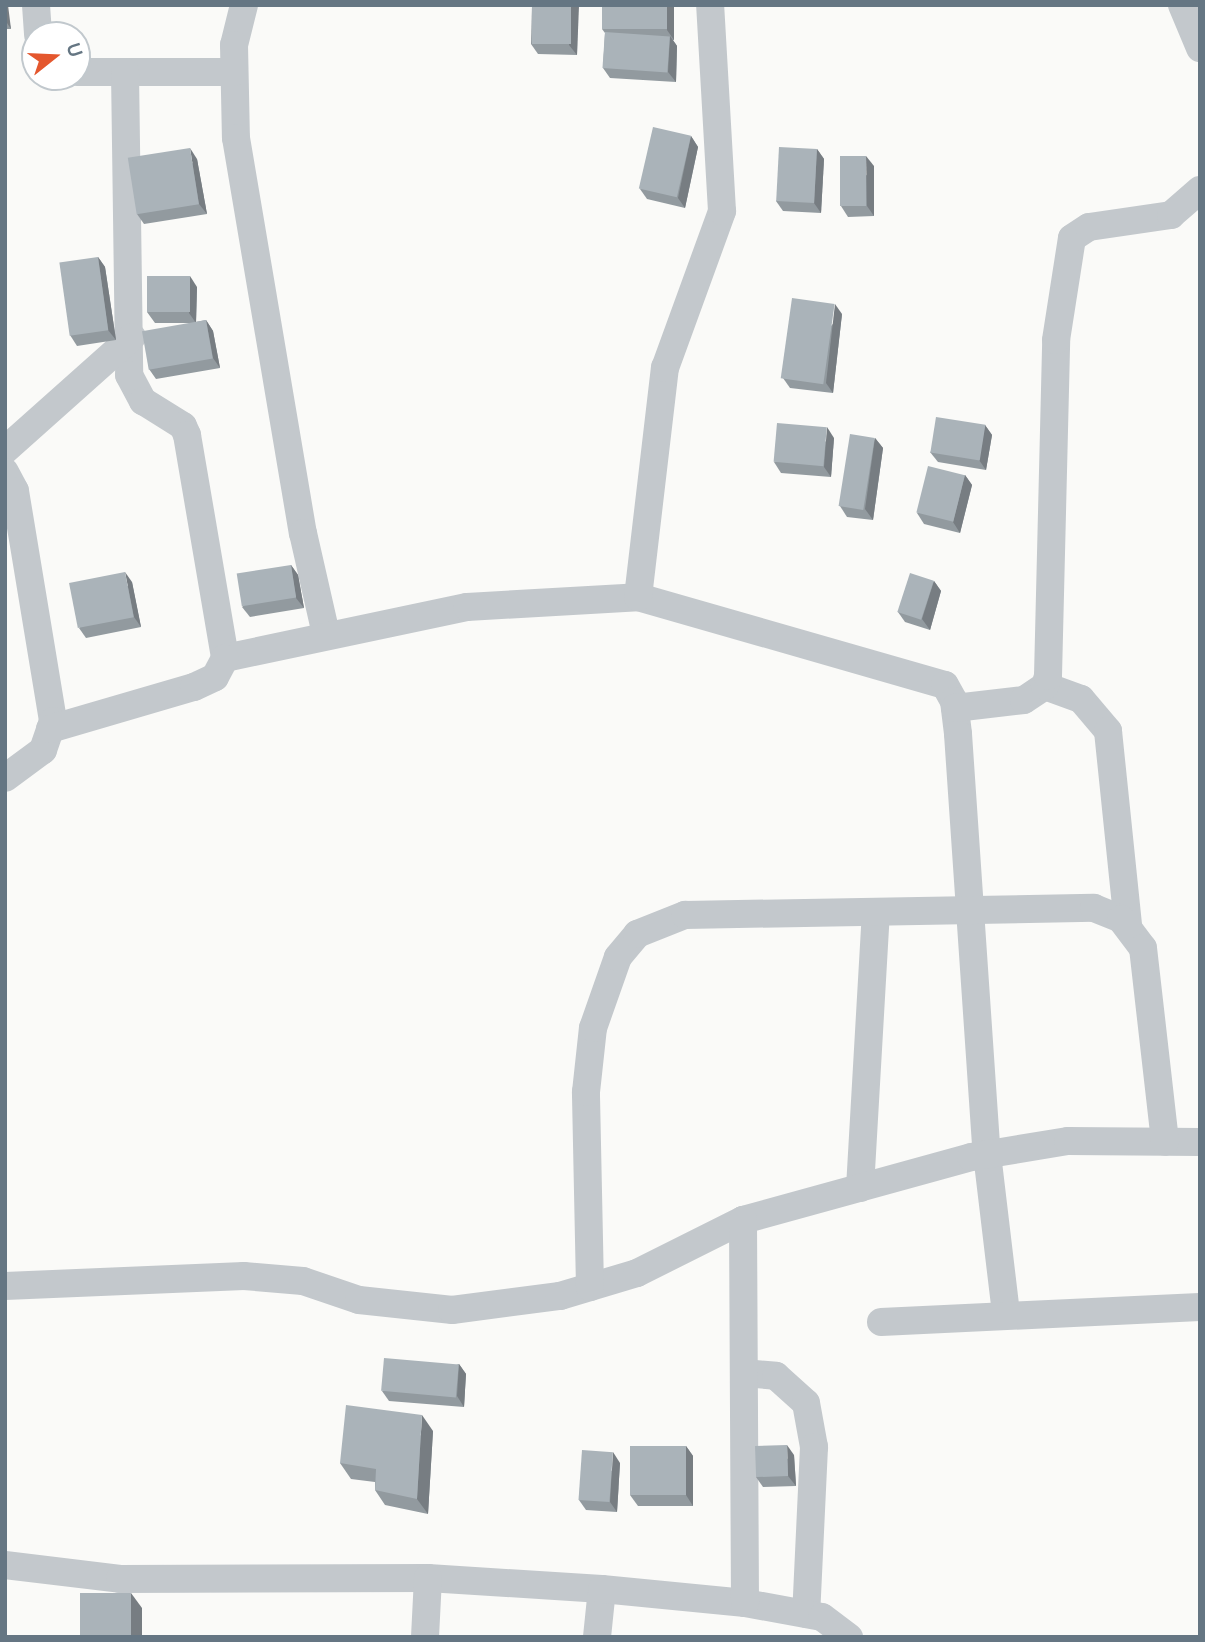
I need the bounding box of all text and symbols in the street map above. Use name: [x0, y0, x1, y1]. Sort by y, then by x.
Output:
north arrow: [21, 21, 91, 91]
text: U: [61, 40, 88, 60]

